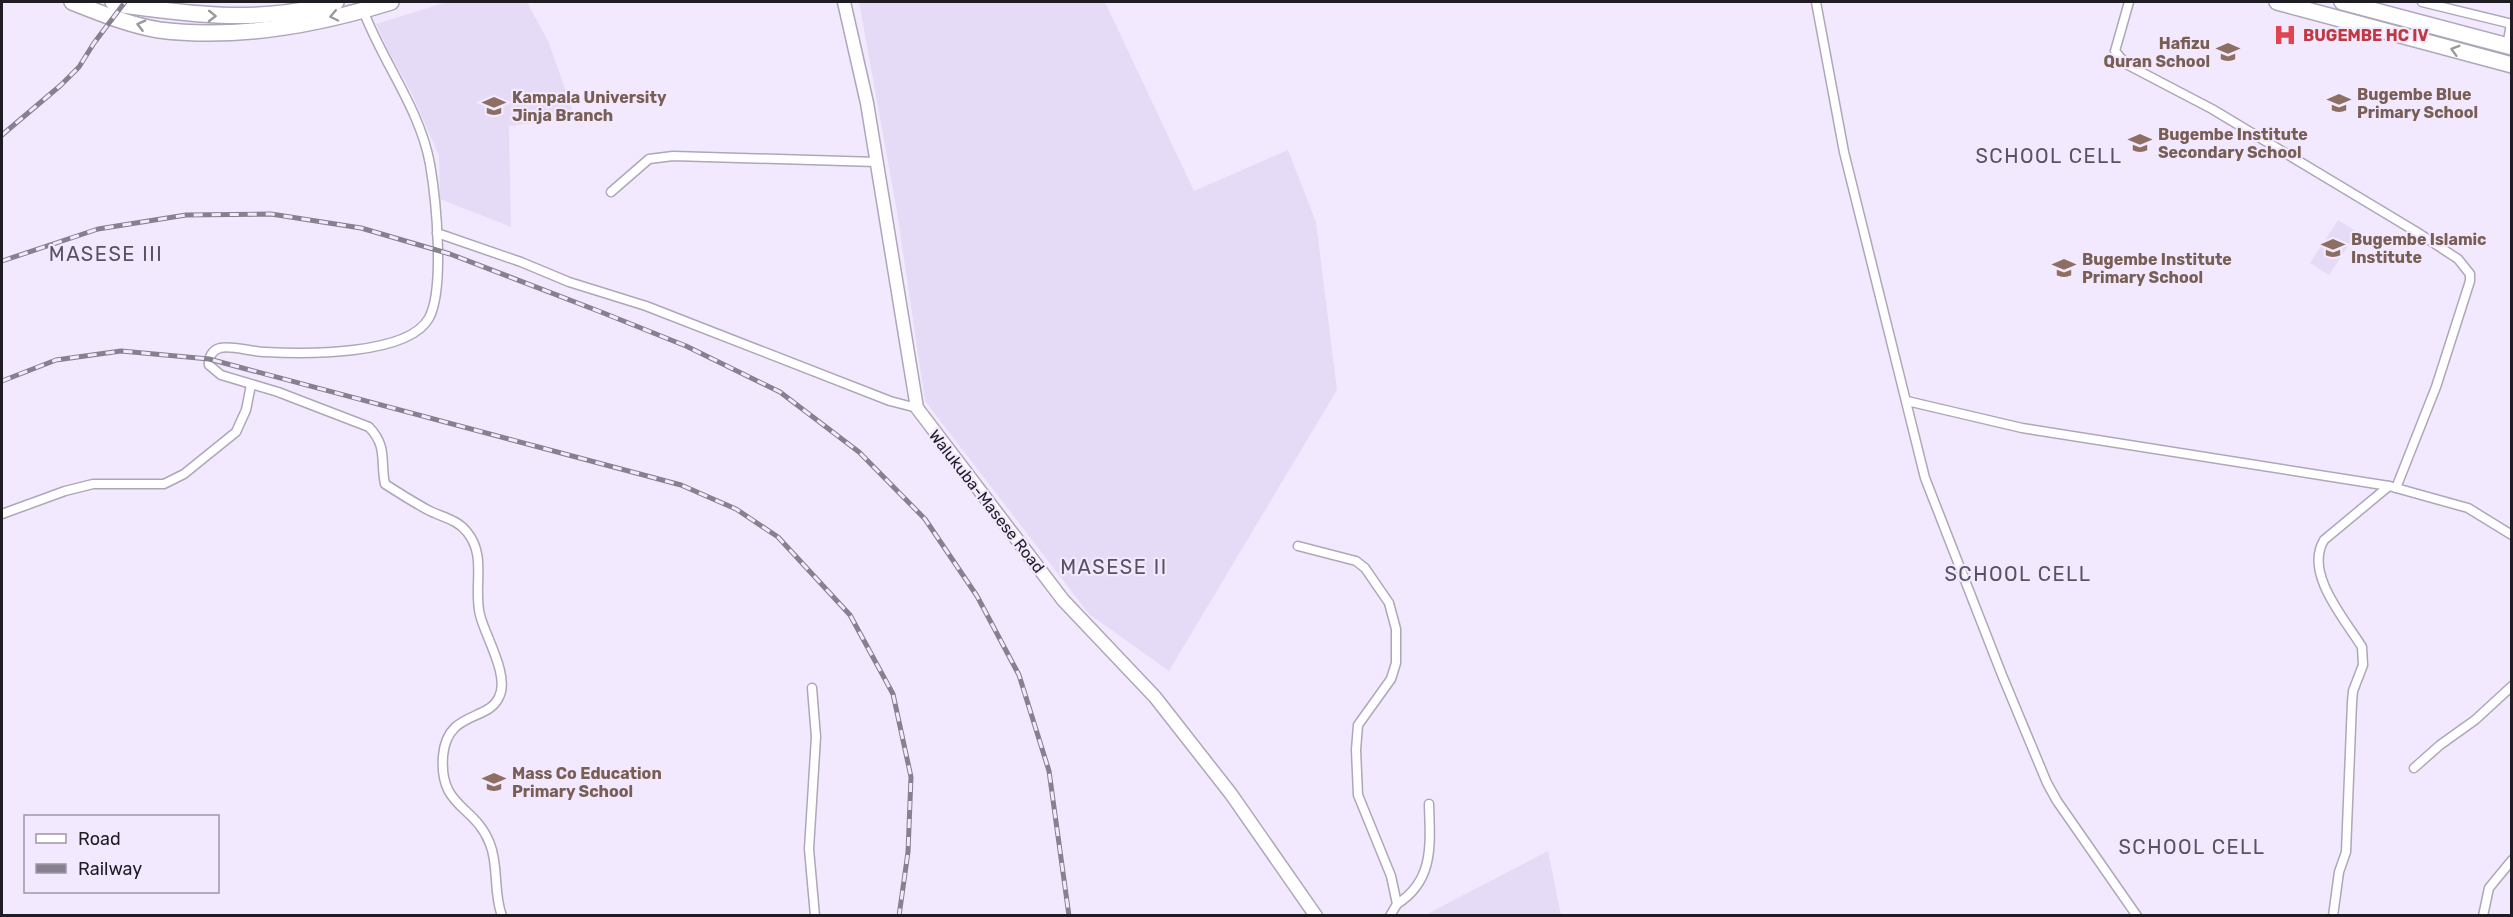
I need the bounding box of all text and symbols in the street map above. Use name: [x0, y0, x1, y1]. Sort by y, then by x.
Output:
one-way arrow: [330, 9, 340, 22]
one-way arrow: [207, 10, 216, 22]
one-way arrow: [137, 20, 147, 33]
hospital icon: BUGEMBE HC IV: [2272, 22, 2298, 48]
place label: BUGEMBE HC IV: [2303, 26, 2429, 45]
place label: Hafizu Quran School: [2104, 34, 2210, 71]
school or university icon: Hafizu Quran School: [2215, 39, 2241, 65]
one-way arrow: [2450, 44, 2460, 57]
place label: Bugembe Blue Primary School: [2357, 85, 2478, 122]
place label: Kampala University Jinja Branch: [512, 88, 667, 125]
school or university icon: Bugembe Blue Primary School: [2326, 90, 2352, 116]
school or university icon: Kampala University Jinja Branch: [481, 93, 507, 119]
place label: Bugembe Institute Secondary School: [2158, 125, 2308, 162]
school or university icon: Bugembe Institute Secondary School: [2127, 130, 2153, 156]
district label: SCHOOL CELL: [1975, 144, 2123, 168]
place label: Bugembe Islamic Institute: [2351, 230, 2487, 267]
school or university icon: Bugembe Islamic Institute: [2320, 235, 2346, 261]
district label: MASESE III: [49, 242, 163, 266]
place label: Bugembe Institute Primary School: [2082, 250, 2232, 287]
school or university icon: Bugembe Institute Primary School: [2051, 255, 2077, 281]
street label: Walukuba-Masese Road: [925, 426, 1048, 577]
district label: MASESE II: [1060, 555, 1168, 579]
district label: SCHOOL CELL: [1944, 562, 2092, 586]
place label: Mass Co Education Primary School: [512, 764, 662, 801]
school or university icon: Mass Co Education Primary School: [481, 769, 507, 795]
legend: [24, 815, 219, 893]
text: Road: [78, 828, 121, 850]
district label: SCHOOL CELL: [2118, 835, 2266, 859]
text: Railway: [78, 858, 142, 880]

